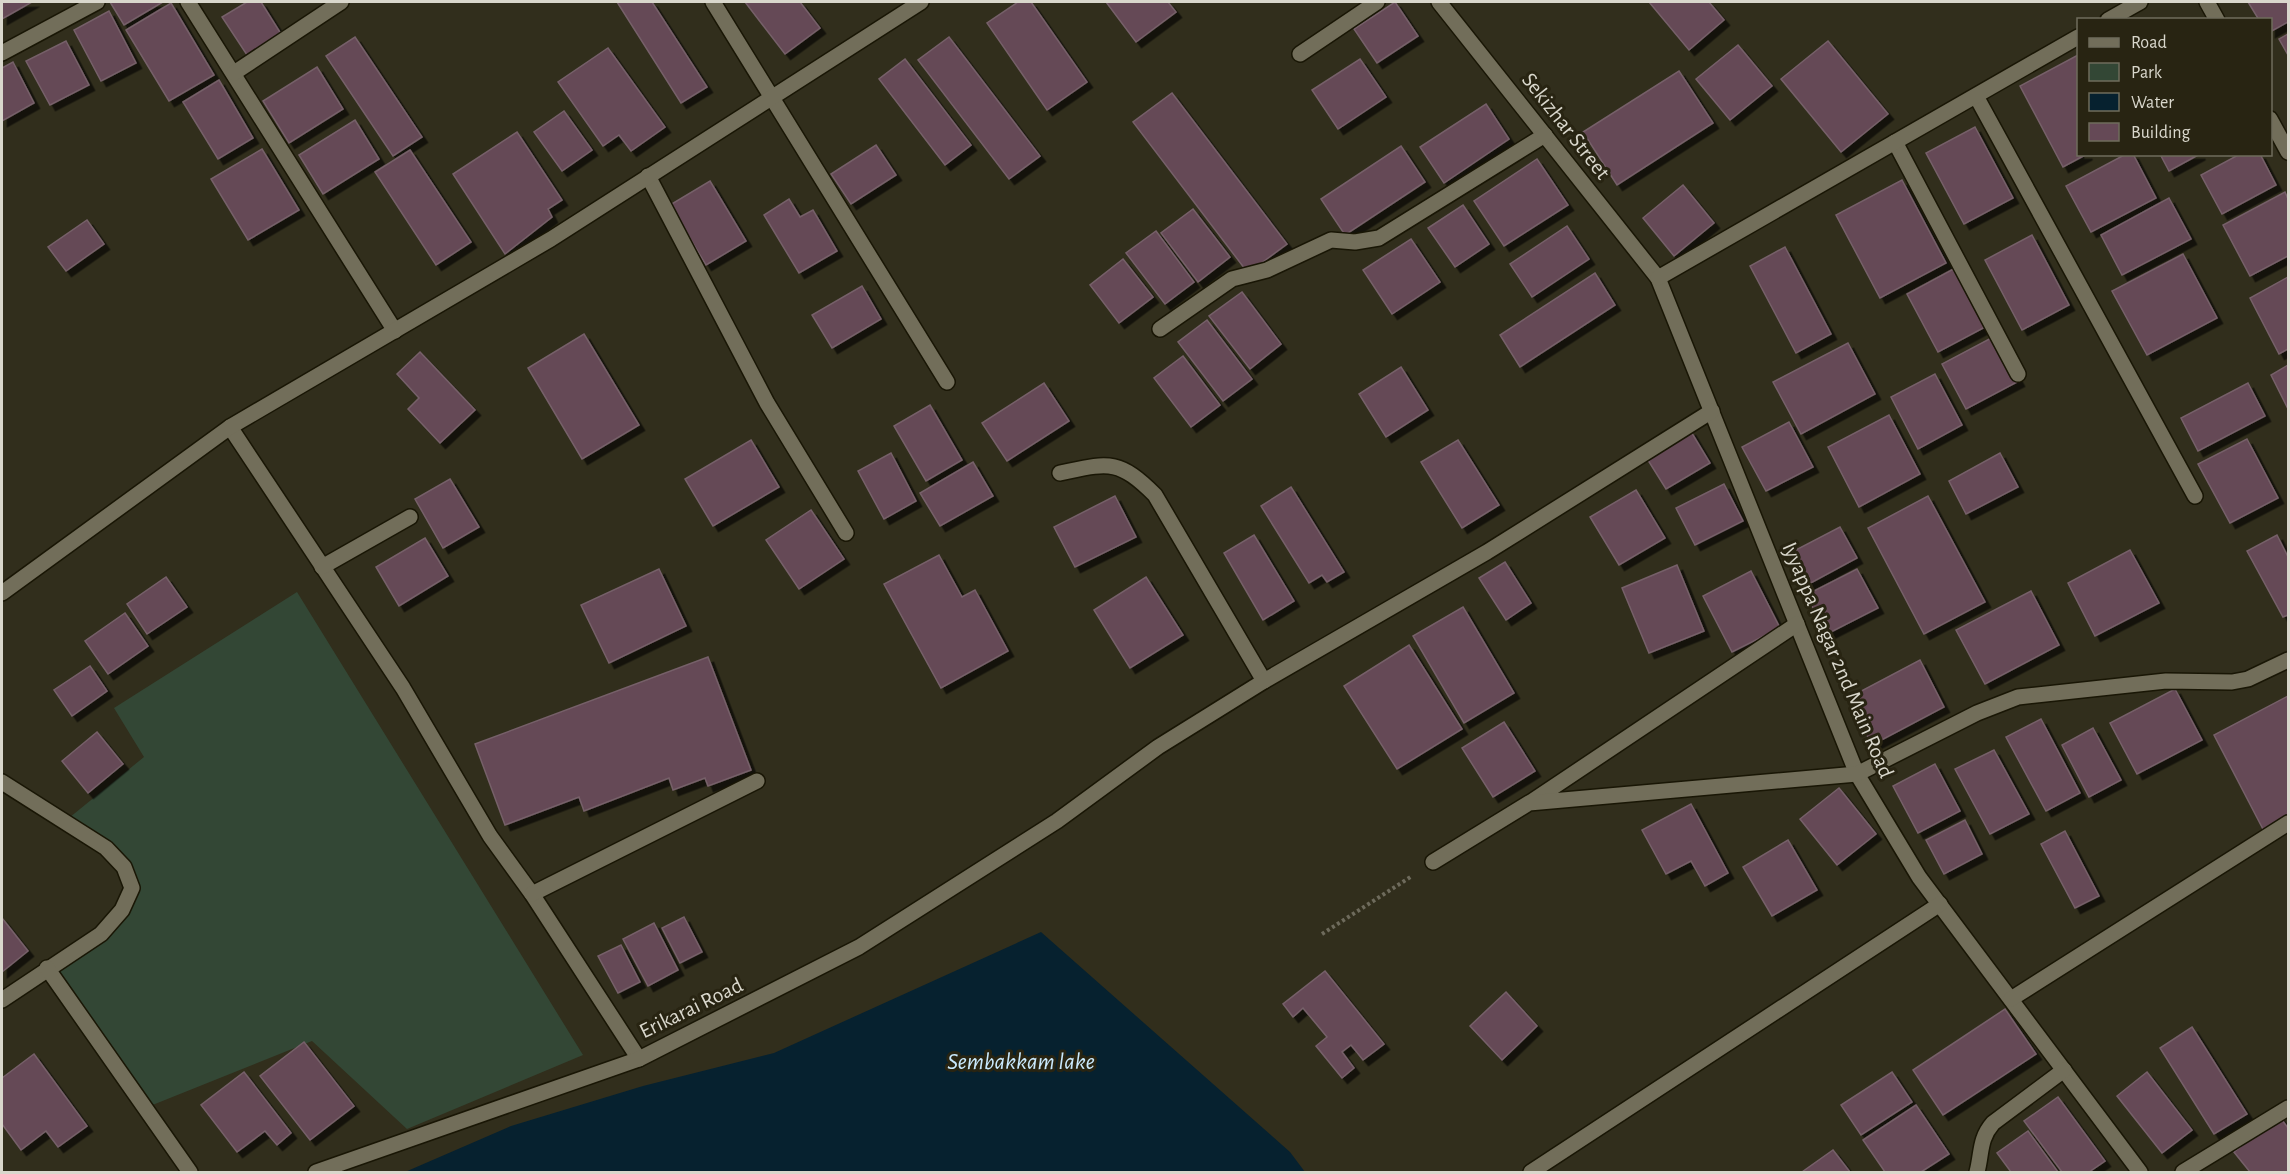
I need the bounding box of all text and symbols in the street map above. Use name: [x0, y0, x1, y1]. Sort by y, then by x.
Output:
legend: [2077, 18, 2272, 156]
text: Road: [2131, 34, 2167, 52]
text: Park: [2131, 64, 2163, 82]
street label: Sekizhar Street: [1518, 69, 1614, 183]
text: Water: [2131, 94, 2174, 112]
text: Building: [2131, 124, 2191, 142]
street label: Iyyappa Nagar 2nd Main Road: [1778, 539, 1898, 781]
street label: Erikarai Road: [636, 974, 746, 1042]
water label: Sembakkam lake: [947, 1050, 1095, 1074]

